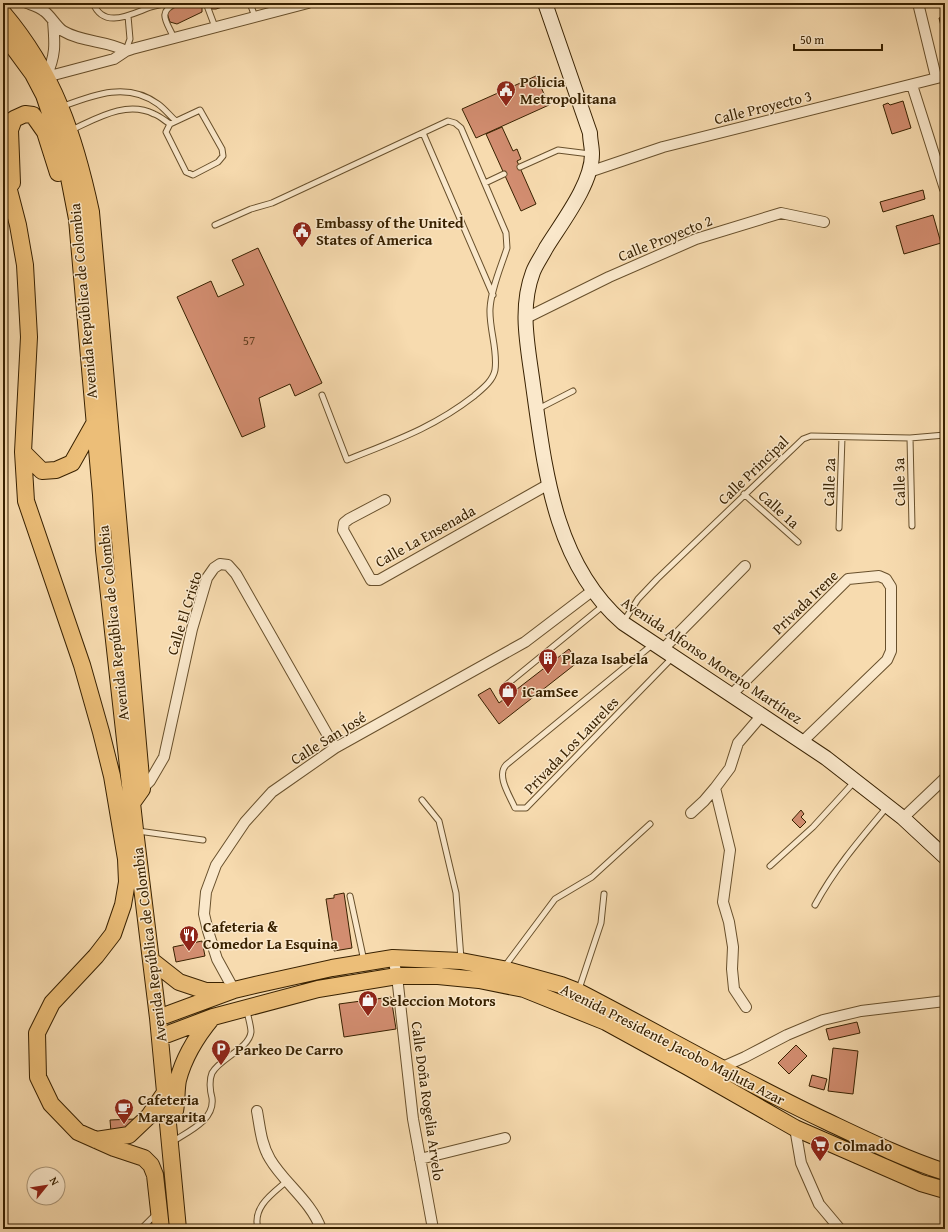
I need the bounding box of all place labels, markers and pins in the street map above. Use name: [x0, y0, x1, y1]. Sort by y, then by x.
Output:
place label: Policia Metropolitana: [520, 71, 617, 109]
public building icon: Policia Metropolitana: [495, 79, 517, 107]
place label: Embassy of the United States of America: [316, 212, 464, 250]
public building icon: Embassy of the United States of America: [291, 220, 313, 248]
building icon: Plaza Isabela: [537, 647, 559, 675]
place label: Plaza Isabela: [562, 648, 649, 669]
shop icon: iCamSee: [497, 680, 519, 708]
place label: iCamSee: [522, 681, 578, 702]
place label: Cafeteria & Comedor La Esquina: [203, 916, 338, 954]
restaurant icon: Cafeteria & Comedor La Esquina: [178, 924, 200, 952]
shop icon: Seleccion Motors: [357, 989, 379, 1017]
place label: Seleccion Motors: [382, 990, 496, 1011]
parking icon: Parkeo De Carro: [210, 1038, 232, 1066]
place label: Parkeo De Carro: [235, 1039, 343, 1060]
place label: Cafeteria Margarita: [138, 1089, 206, 1127]
cafe icon: Cafeteria Margarita: [113, 1097, 135, 1125]
supermarket icon: Colmado: [809, 1134, 831, 1162]
place label: Colmado: [834, 1135, 892, 1156]

